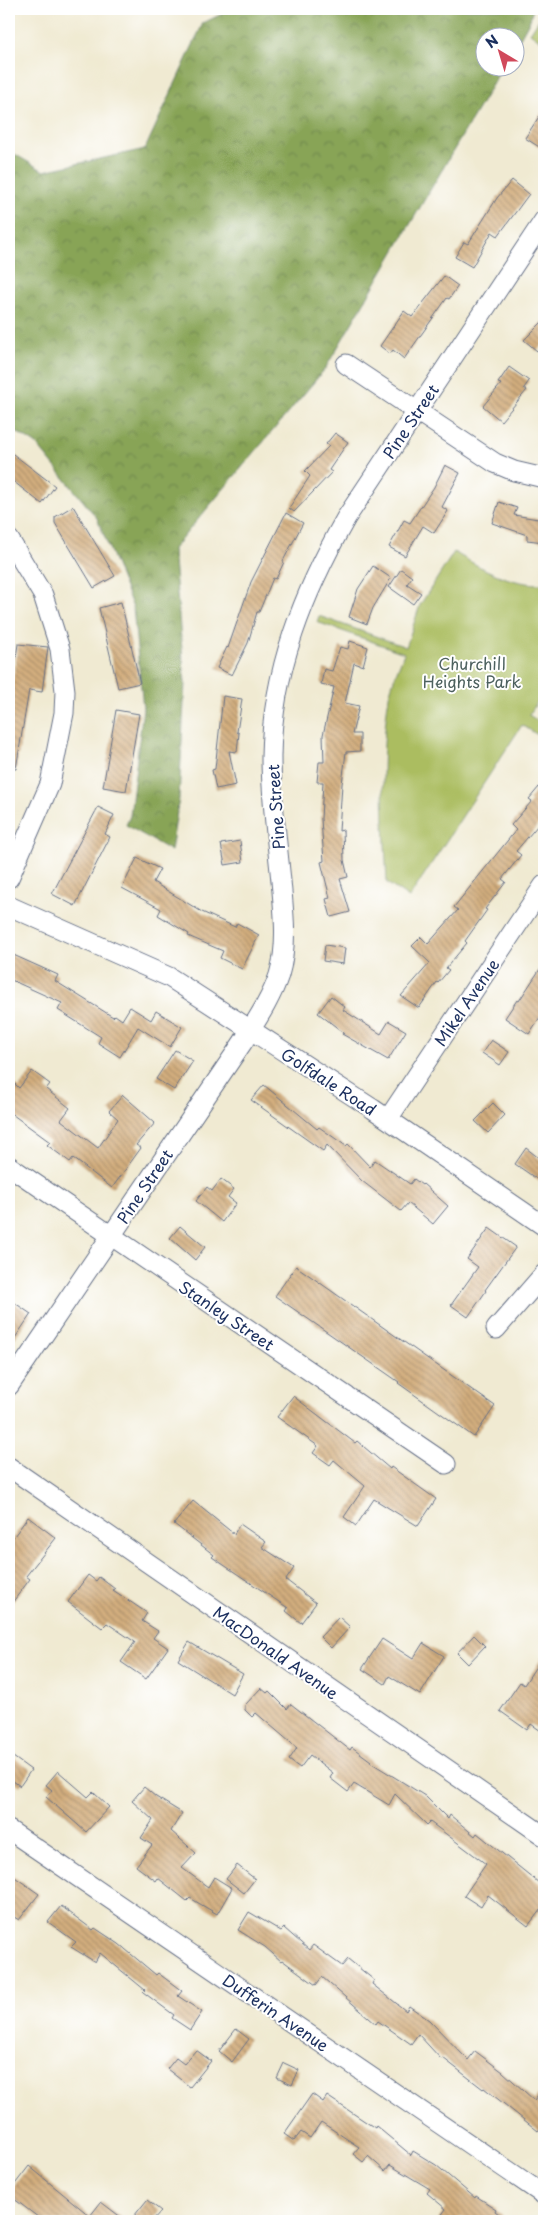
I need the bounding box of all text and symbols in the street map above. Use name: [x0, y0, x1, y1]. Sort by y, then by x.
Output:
north arrow: [476, 28, 526, 78]
text: N: [481, 30, 503, 53]
street label: Pine Street: [376, 379, 444, 463]
park label: Churchill Heights Park: [423, 651, 521, 693]
street label: Pine Street: [260, 764, 290, 850]
street label: Mikel Avenue: [428, 953, 504, 1051]
street label: Golfdale Road: [277, 1041, 381, 1121]
street label: Pine Street: [110, 1144, 178, 1228]
street label: Stanley Street: [174, 1274, 280, 1356]
street label: MacDonald Avenue: [209, 1600, 344, 1704]
street label: Dufferin Avenue: [218, 1968, 334, 2057]

